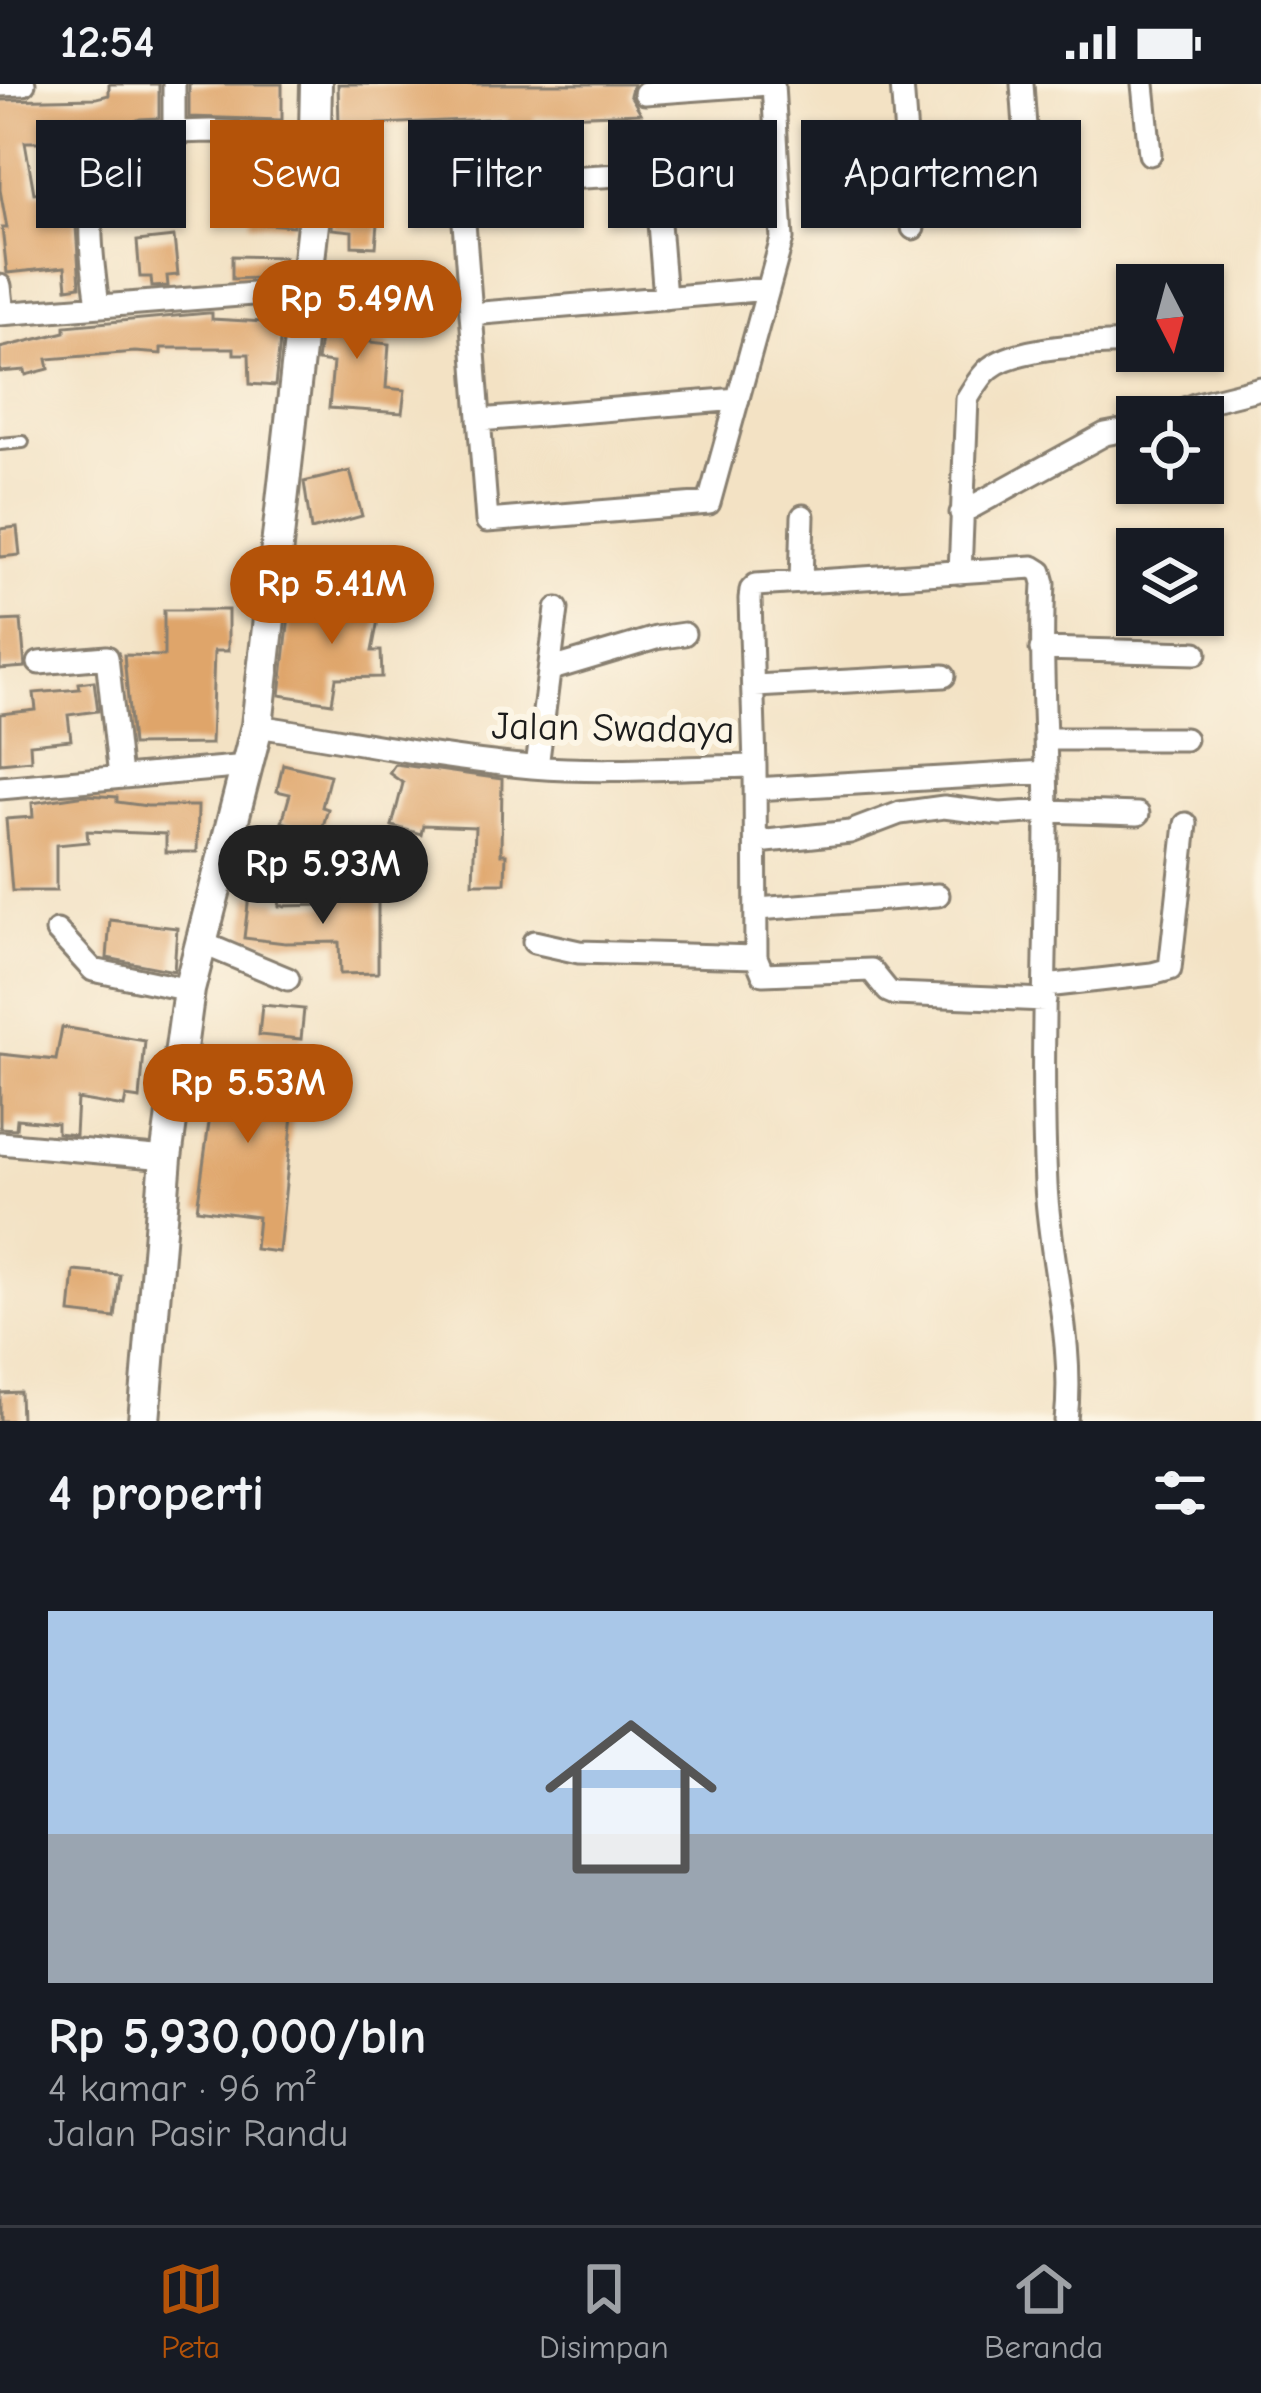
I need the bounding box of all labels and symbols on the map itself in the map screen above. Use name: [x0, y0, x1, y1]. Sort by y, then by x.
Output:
pin: Rp 5.49M: [233, 260, 481, 362]
north arrow: [1116, 264, 1224, 372]
pin: Rp 5.41M: [208, 545, 456, 647]
street label: Jalan Swadaya: [491, 703, 735, 753]
pin: Rp 5.93M: [199, 825, 447, 927]
pin: Rp 5.53M: [124, 1044, 372, 1146]

